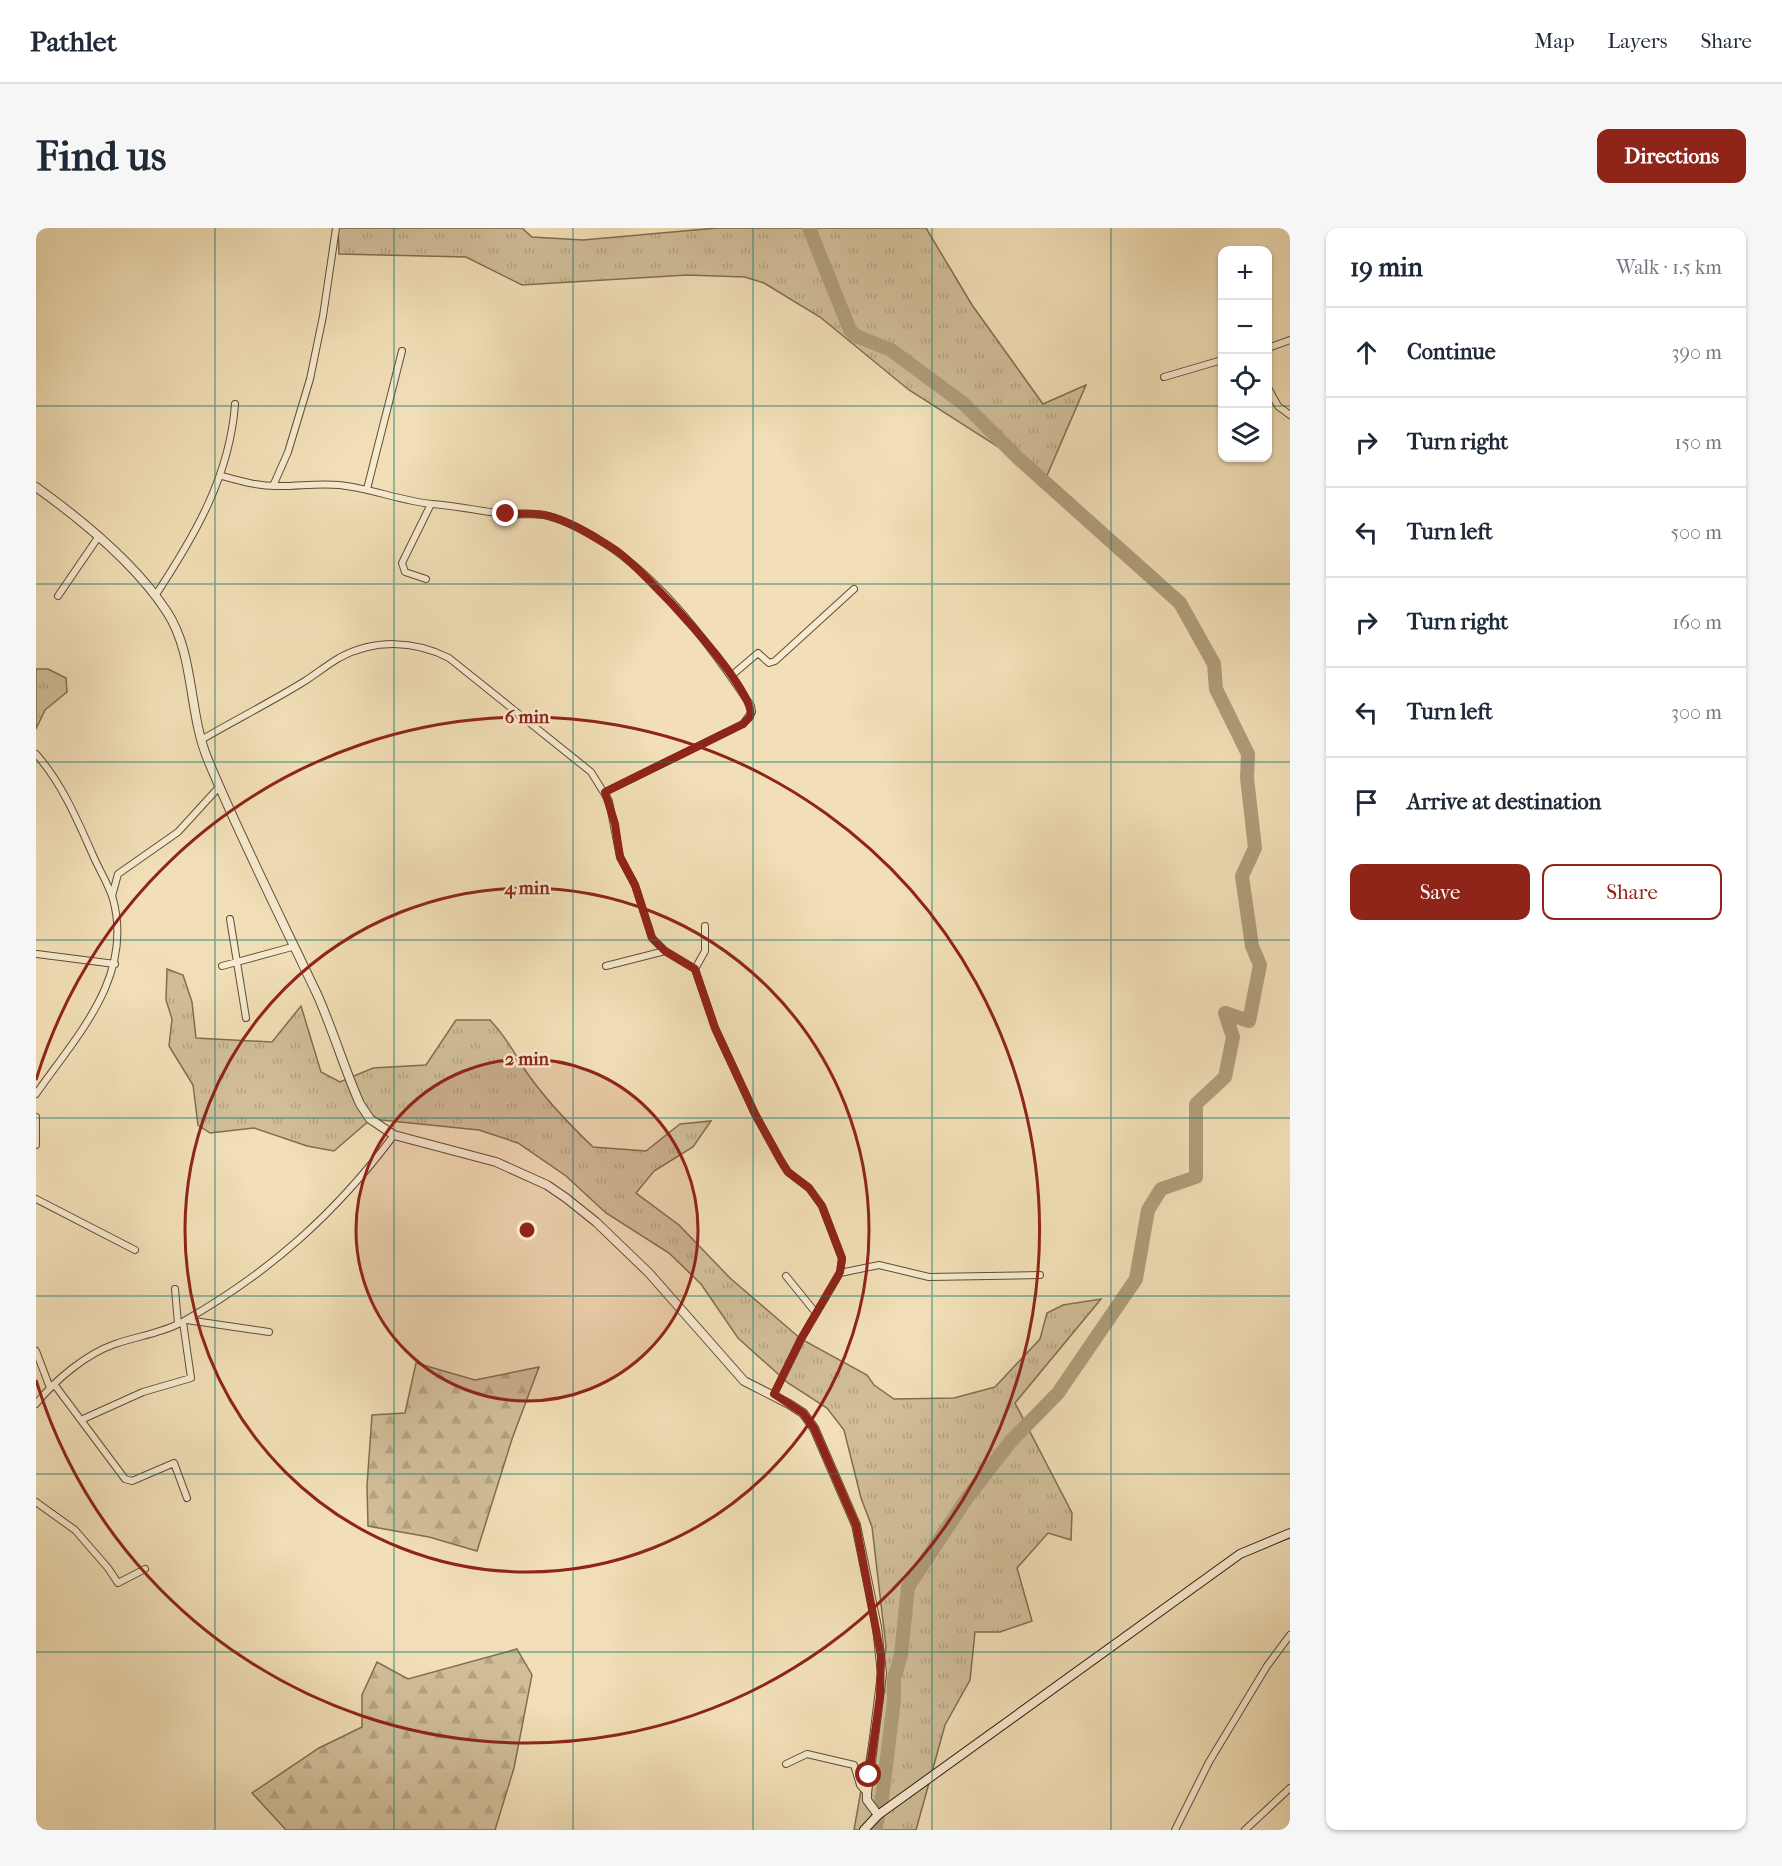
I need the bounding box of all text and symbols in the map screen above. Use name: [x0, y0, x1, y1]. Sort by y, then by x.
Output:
text: Pathlet: [30, 25, 117, 58]
text: Map: [1534, 29, 1575, 53]
text: Layers: [1608, 29, 1667, 53]
text: Share: [1700, 29, 1752, 53]
button: Directions: [1597, 129, 1746, 183]
text: Find us: [36, 132, 166, 181]
map controls: [1218, 246, 1272, 462]
button: +: [1218, 246, 1272, 300]
text: 19 min: [1350, 252, 1423, 283]
text: Walk · 1.5 km: [1616, 256, 1722, 279]
button: −: [1218, 300, 1272, 354]
icon: ahead: [1350, 336, 1383, 369]
text: Continue: [1407, 339, 1496, 365]
text: 390 m: [1671, 341, 1722, 364]
button: locate: [1218, 354, 1272, 408]
button: layers: [1218, 408, 1272, 462]
icon: right: [1350, 426, 1383, 459]
text: Turn right: [1407, 429, 1508, 455]
text: 150 m: [1674, 431, 1722, 454]
route end: [492, 500, 518, 526]
icon: left: [1350, 516, 1383, 549]
text: Turn left: [1407, 519, 1493, 545]
text: 500 m: [1670, 521, 1722, 544]
icon: right: [1350, 606, 1383, 639]
text: Turn right: [1407, 609, 1508, 635]
text: 160 m: [1672, 611, 1722, 634]
icon: left: [1350, 696, 1383, 729]
text: Turn left: [1407, 699, 1493, 725]
text: 300 m: [1671, 701, 1722, 724]
text: 6 min: [505, 707, 550, 728]
icon: arrive: [1350, 786, 1383, 819]
text: Arrive at destination: [1407, 789, 1601, 815]
button: Save: [1350, 864, 1530, 920]
button: Share: [1542, 864, 1722, 920]
text: 4 min: [503, 878, 550, 899]
text: 2 min: [505, 1049, 549, 1070]
centre of rings: [517, 1220, 537, 1240]
route start: [855, 1761, 881, 1787]

